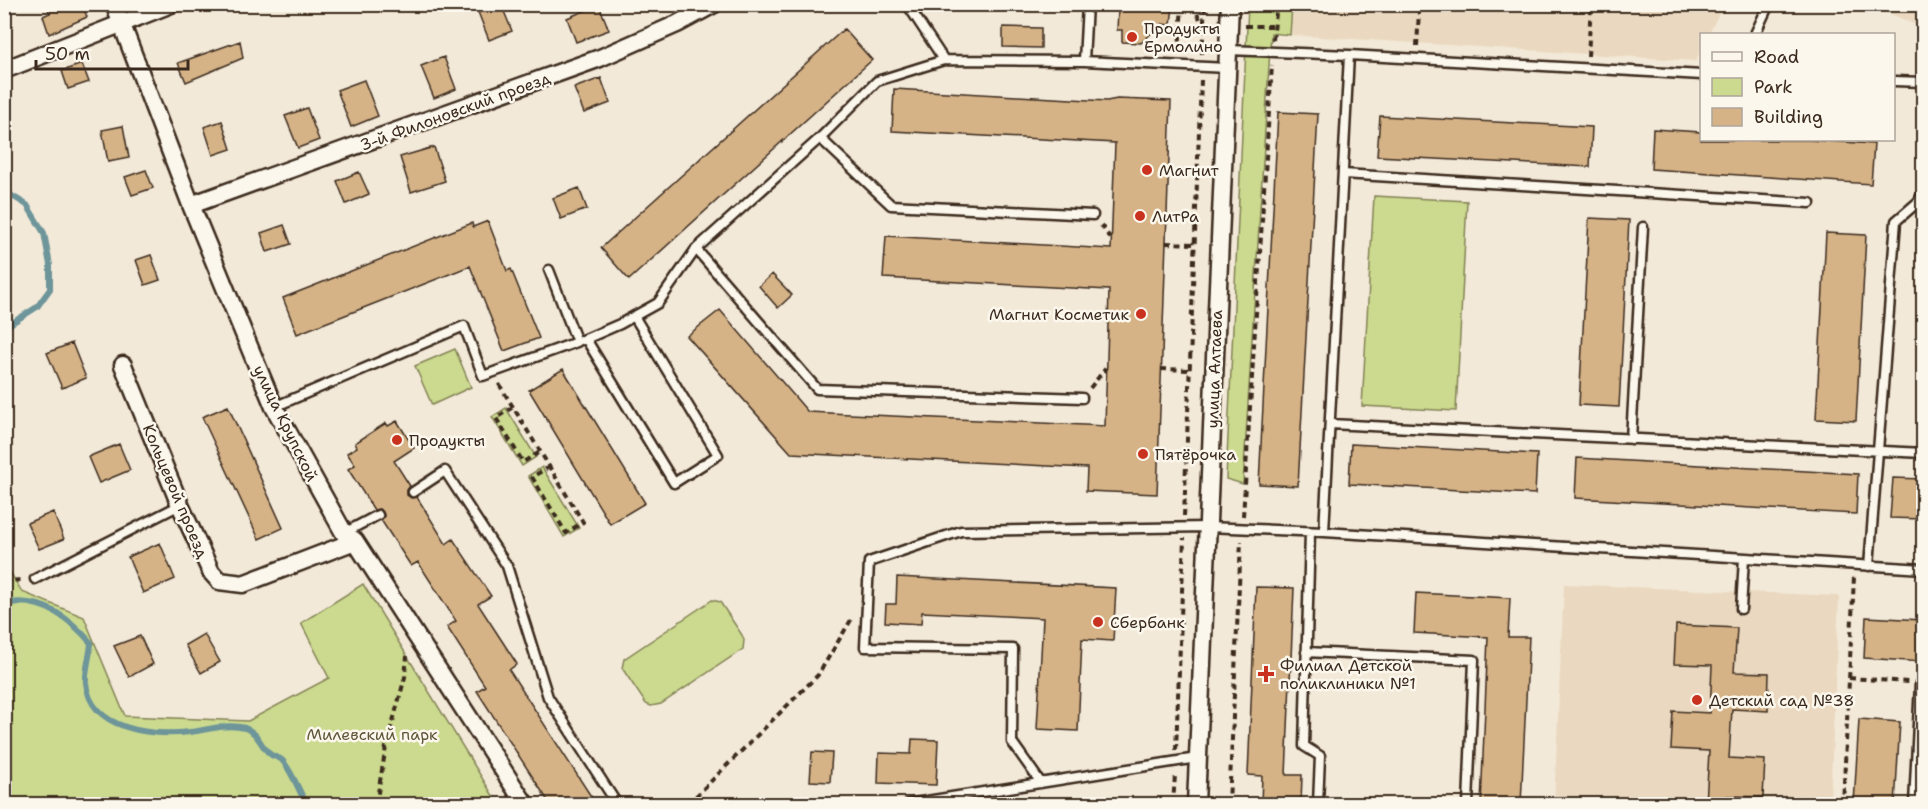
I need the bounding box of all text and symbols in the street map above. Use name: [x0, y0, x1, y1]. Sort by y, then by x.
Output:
place label: Продукты Ермолино: [1144, 18, 1223, 57]
marker: Продукты Ермолино: [1125, 30, 1139, 44]
scale bar: [36, 33, 188, 71]
legend: [1700, 33, 1895, 141]
text: 50 m: [45, 42, 90, 66]
text: Road: [1754, 45, 1799, 69]
street label: 3-й Филоновский проезд: [357, 67, 553, 156]
text: Park: [1754, 75, 1793, 99]
text: Building: [1754, 105, 1823, 129]
place label: Магнит: [1159, 160, 1220, 181]
marker: Магнит: [1140, 163, 1154, 177]
place label: ЛитРа: [1152, 206, 1199, 227]
marker: ЛитРа: [1133, 209, 1147, 223]
place label: Магнит Косметик: [989, 304, 1130, 325]
marker: Магнит Косметик: [1134, 307, 1148, 321]
street label: улица Алтаева: [1202, 309, 1227, 429]
street label: улица Крупской: [248, 362, 323, 485]
street label: Кольцевой проезд: [138, 421, 213, 561]
place label: Продукты: [409, 430, 485, 451]
marker: Продукты: [390, 433, 404, 447]
place label: Пятёрочка: [1155, 444, 1236, 465]
marker: Пятёрочка: [1136, 447, 1150, 461]
place label: Сбербанк: [1110, 612, 1185, 633]
marker: Сбербанк: [1091, 615, 1105, 629]
place label: Филиал Детской поликлиники №1: [1280, 655, 1416, 694]
marker: Филиал Детской поликлиники №1: [1257, 665, 1275, 683]
place label: Детский сад №38: [1709, 690, 1854, 711]
marker: Детский сад №38: [1690, 693, 1704, 707]
park label: Милевский парк: [306, 724, 438, 745]

